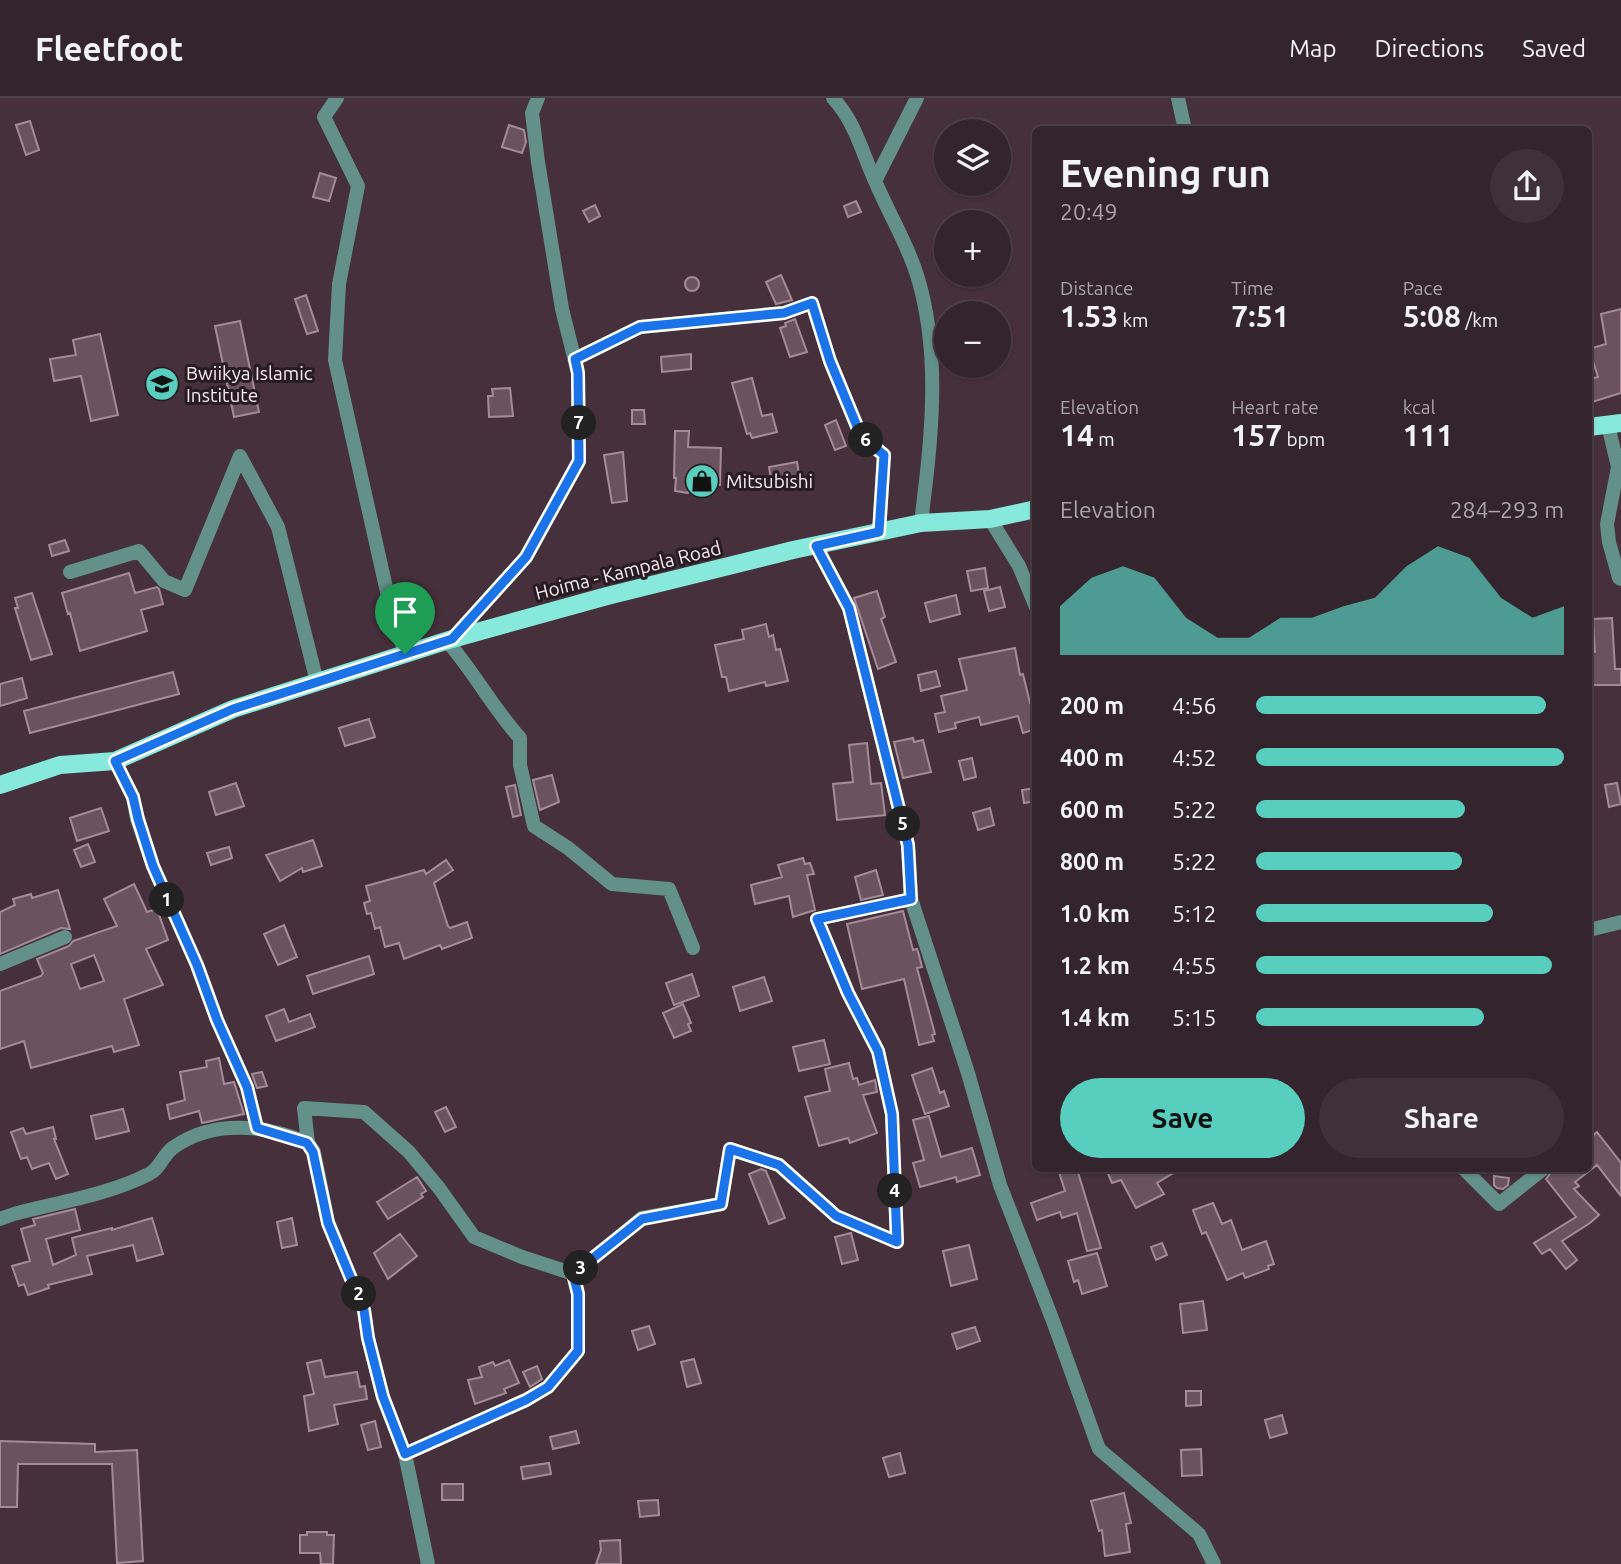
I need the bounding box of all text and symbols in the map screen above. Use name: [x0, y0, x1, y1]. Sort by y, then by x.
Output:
text: Fleetfoot: [35, 30, 183, 67]
text: Map: [1289, 35, 1336, 62]
text: Directions: [1374, 35, 1484, 62]
text: Saved: [1522, 35, 1586, 62]
map controls: [934, 119, 1011, 378]
button: layers: [934, 119, 1011, 196]
button: share: [1490, 149, 1564, 223]
text: Evening run: [1060, 152, 1271, 194]
text: 20:49: [1060, 199, 1118, 224]
button: +: [934, 210, 1011, 287]
text: Distance: [1060, 277, 1134, 299]
text: Time: [1231, 277, 1274, 299]
text: Pace: [1403, 277, 1443, 299]
text: 1.53: [1060, 299, 1118, 333]
text: 7:51: [1231, 299, 1289, 333]
text: 5:08: [1403, 299, 1461, 333]
button: −: [934, 301, 1011, 378]
text: km: [1118, 309, 1148, 331]
text: /km: [1461, 309, 1498, 331]
place label: Bwiikya Islamic Institute: [186, 362, 313, 406]
school or university icon: Bwiikya Islamic Institute: [143, 365, 181, 403]
text: Elevation: [1060, 396, 1139, 418]
text: Heart rate: [1231, 396, 1319, 418]
text: kcal: [1403, 396, 1435, 418]
pin: 7: [562, 406, 596, 440]
text: 7: [573, 411, 584, 433]
text: 14: [1060, 418, 1094, 452]
text: 157: [1231, 418, 1282, 452]
text: 111: [1403, 418, 1453, 452]
pin: 6: [848, 422, 884, 458]
text: 6: [860, 428, 871, 450]
text: m: [1094, 428, 1115, 450]
text: bpm: [1282, 428, 1325, 450]
shop icon: Mitsubishi: [683, 462, 721, 500]
place label: Mitsubishi: [726, 470, 813, 492]
text: Elevation: [1060, 497, 1156, 522]
text: 284–293 m: [1450, 497, 1564, 522]
street label: Hoima - Kampala Road: [533, 536, 723, 604]
pin: [375, 582, 435, 654]
icon: arrive: [386, 593, 424, 631]
text: 200 m: [1060, 693, 1124, 718]
text: 4:56: [1172, 693, 1217, 718]
text: 400 m: [1060, 745, 1124, 770]
text: 4:52: [1172, 745, 1217, 770]
text: 600 m: [1060, 797, 1124, 822]
text: 5:22: [1172, 797, 1217, 822]
pin: 5: [886, 806, 920, 842]
text: 5: [897, 812, 908, 834]
text: 800 m: [1060, 849, 1124, 874]
text: 5:22: [1172, 849, 1217, 874]
pin: 1: [150, 882, 184, 918]
text: 1: [161, 888, 172, 910]
text: 1.0 km: [1060, 901, 1130, 926]
text: 5:12: [1172, 901, 1217, 926]
text: 1.2 km: [1060, 953, 1130, 978]
text: 4:55: [1172, 953, 1217, 978]
text: 1.4 km: [1060, 1005, 1130, 1030]
text: 5:15: [1172, 1005, 1217, 1030]
button: Save: [1060, 1078, 1305, 1158]
button: Share: [1319, 1078, 1564, 1158]
pin: 4: [878, 1174, 912, 1208]
text: 4: [889, 1179, 900, 1201]
pin: 3: [564, 1250, 598, 1286]
text: 3: [575, 1256, 586, 1278]
pin: 2: [342, 1276, 376, 1312]
text: 2: [353, 1282, 364, 1304]

